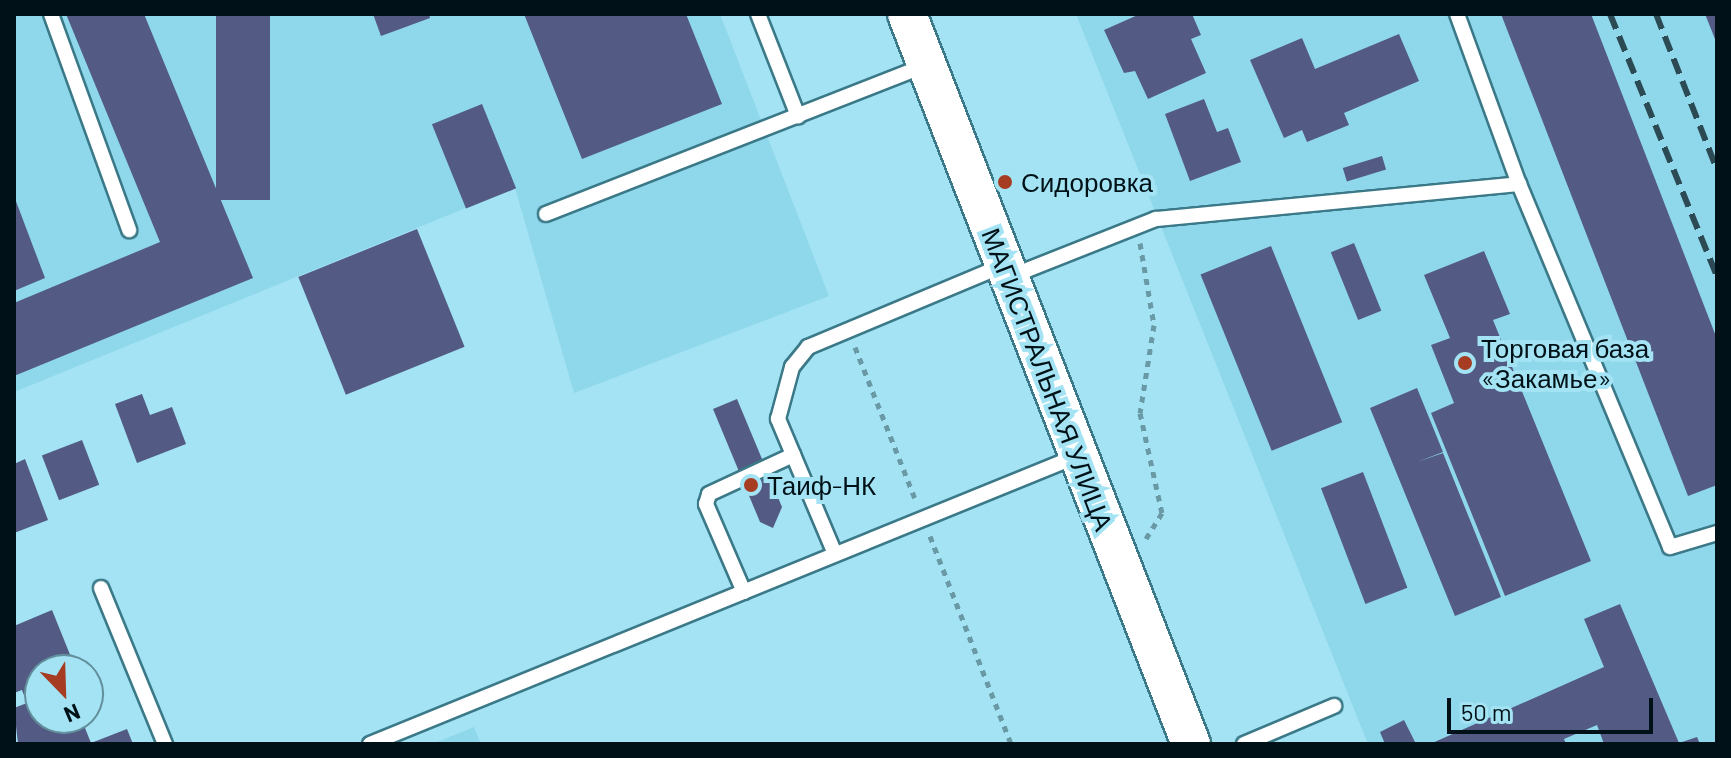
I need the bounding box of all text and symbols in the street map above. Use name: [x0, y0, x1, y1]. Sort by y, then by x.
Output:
place label: Сидоровка: [1021, 166, 1153, 198]
marker: Сидоровка: [996, 173, 1014, 191]
street label: МАГИСТРАЛЬНАЯ УЛИЦА: [976, 223, 1120, 535]
place label: Торговая база «Закамье»: [1481, 332, 1649, 394]
marker: Торговая база «Закамье»: [1456, 354, 1474, 372]
place label: Таиф-НК: [767, 469, 876, 501]
marker: Таиф-НК: [742, 476, 760, 494]
north arrow: [24, 654, 104, 734]
scale bar: [1451, 682, 1657, 732]
text: 50 m: [1461, 697, 1512, 726]
text: N: [61, 699, 84, 729]

